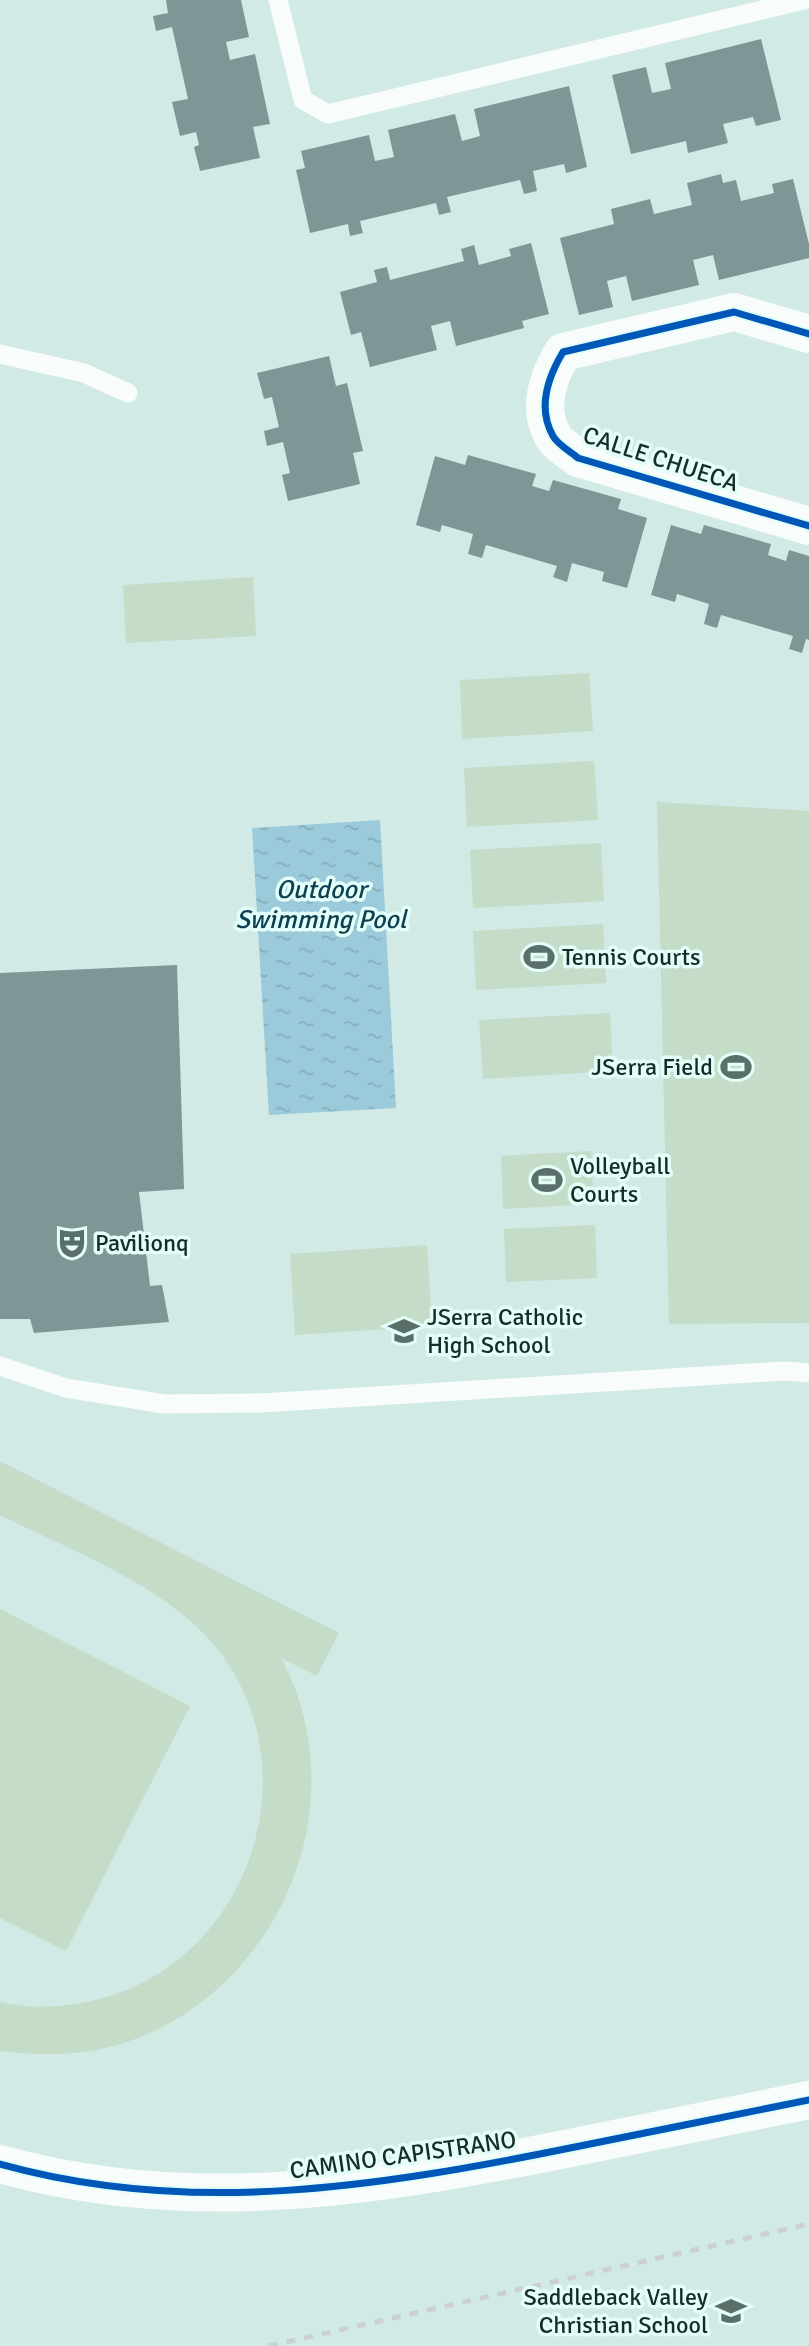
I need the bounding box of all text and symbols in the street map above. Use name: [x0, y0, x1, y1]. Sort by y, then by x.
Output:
street label: CALLE CHUECA: [579, 420, 743, 498]
water label: Outdoor Swimming Pool: [236, 874, 409, 936]
sports icon: Tennis Courts: [522, 940, 556, 974]
place label: Tennis Courts: [562, 942, 700, 972]
sports icon: JSerra Field: [719, 1050, 753, 1084]
place label: JSerra Field: [591, 1052, 713, 1082]
place label: Volleyball Courts: [570, 1151, 670, 1209]
sports icon: Volleyball Courts: [530, 1163, 564, 1197]
theatre icon: Pavilionq: [55, 1226, 89, 1260]
place label: Pavilionq: [95, 1228, 189, 1258]
place label: JSerra Catholic High School: [427, 1302, 583, 1360]
school or university icon: JSerra Catholic High School: [387, 1314, 421, 1348]
street label: CAMINO CAPISTRANO: [288, 2124, 518, 2186]
place label: Saddleback Valley Christian School: [523, 2282, 708, 2340]
school or university icon: Saddleback Valley Christian School: [714, 2294, 748, 2328]

